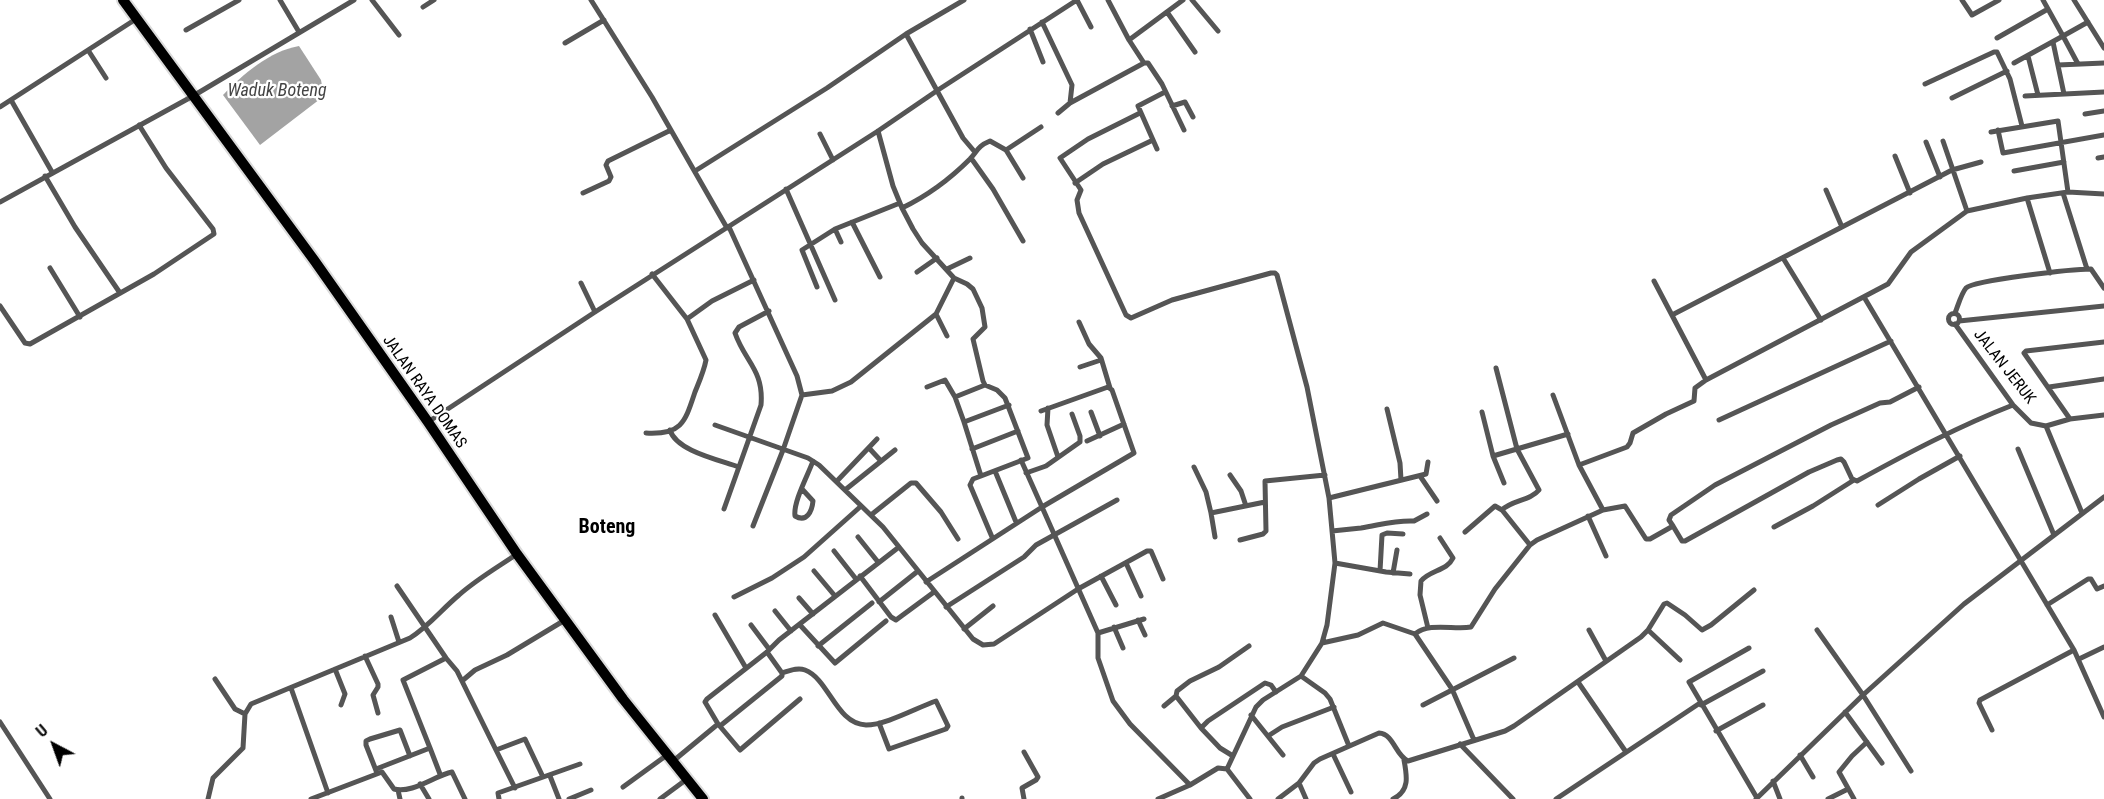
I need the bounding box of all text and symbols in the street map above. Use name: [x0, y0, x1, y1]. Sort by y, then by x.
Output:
water label: Waduk Boteng: [227, 80, 327, 102]
street label: JALAN JERUK: [1969, 326, 2039, 408]
street label: JALAN RAYA DOMAS: [378, 332, 470, 452]
district label: Boteng: [579, 516, 635, 540]
north arrow: [24, 715, 84, 775]
text: U: [32, 721, 52, 741]

